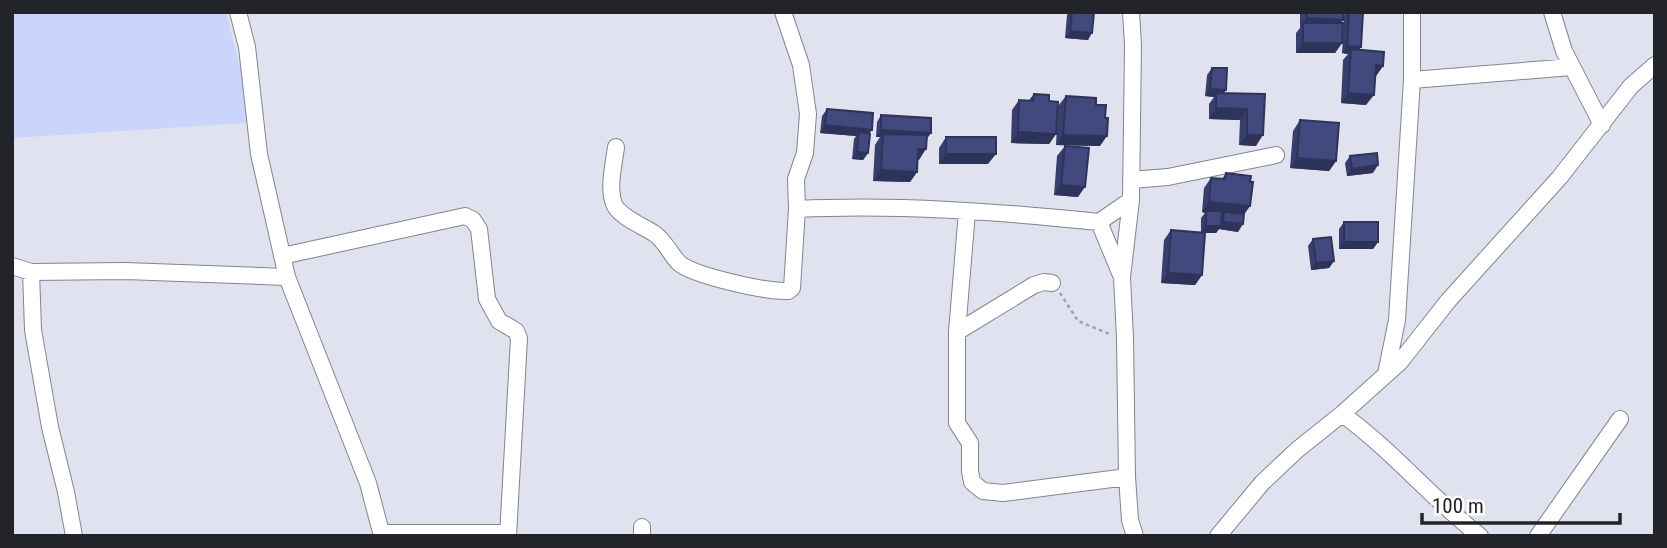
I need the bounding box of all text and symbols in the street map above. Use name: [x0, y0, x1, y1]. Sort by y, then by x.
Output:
scale bar: [1422, 482, 1620, 526]
text: 100 m: [1432, 494, 1484, 518]

